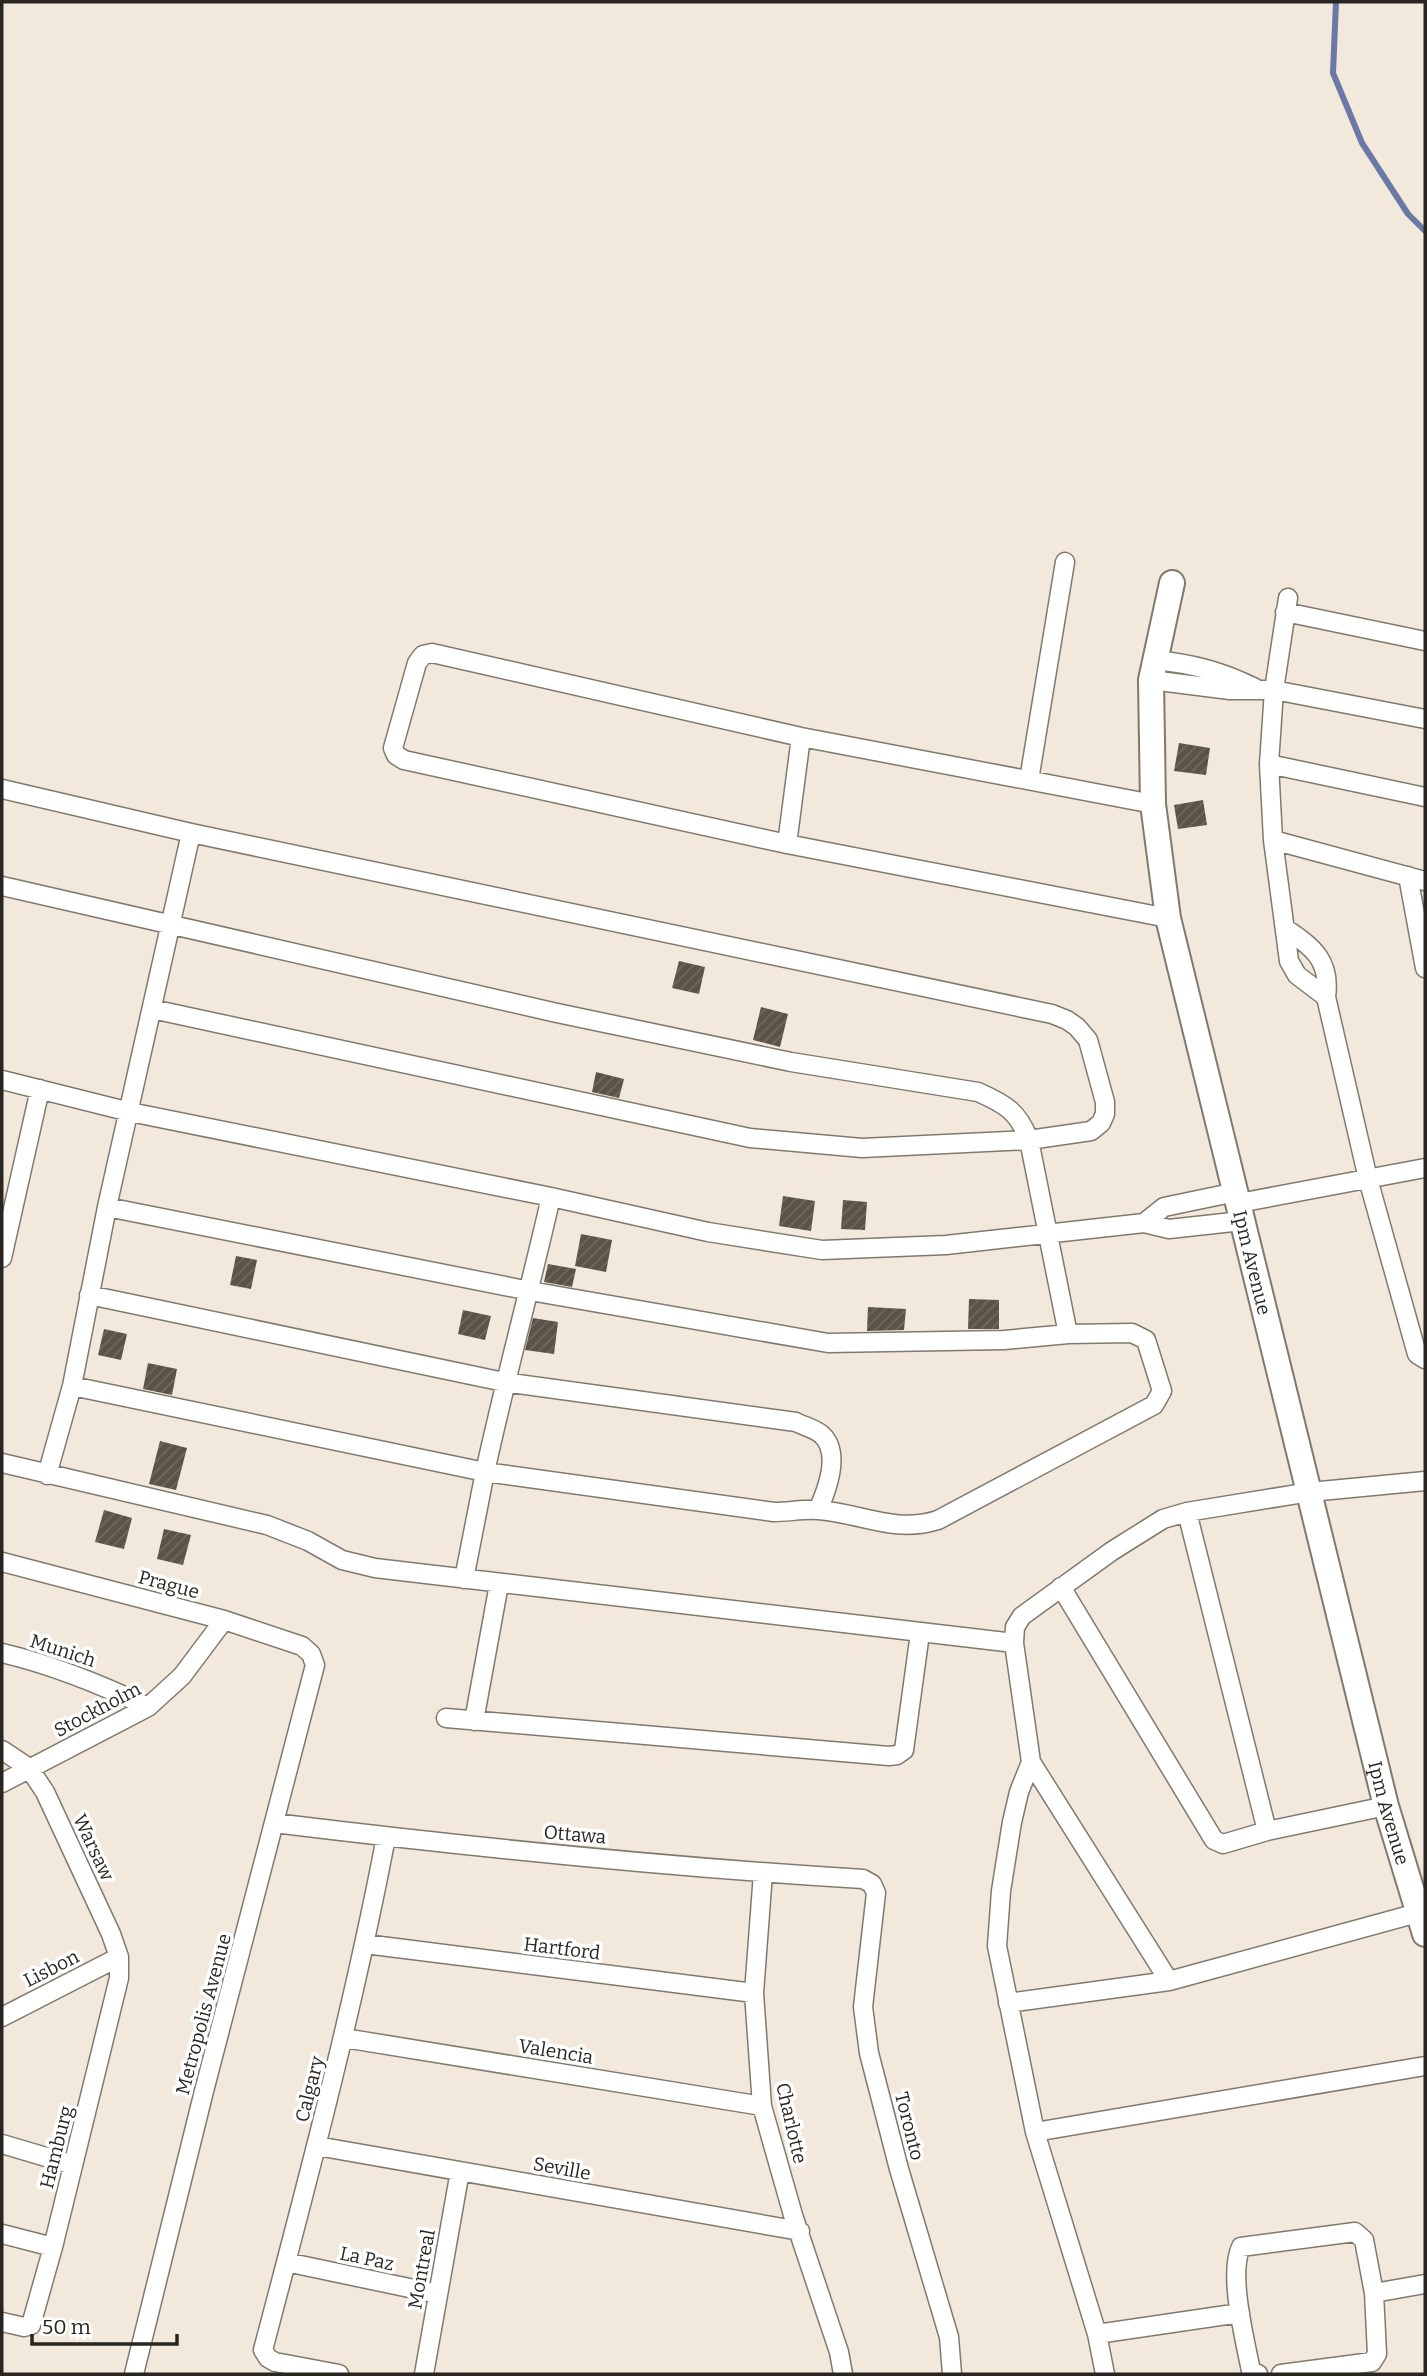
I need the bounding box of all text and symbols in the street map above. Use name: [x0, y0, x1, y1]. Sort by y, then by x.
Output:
street label: Ipm Avenue: [1228, 1208, 1276, 1317]
street label: Prague: [136, 1565, 202, 1604]
street label: Munich: [27, 1629, 99, 1672]
street label: Stockholm: [50, 1677, 145, 1742]
street label: Ipm Avenue: [1363, 1759, 1414, 1868]
street label: Warsaw: [68, 1810, 119, 1885]
street label: Ottawa: [543, 1820, 608, 1849]
street label: Metropolis Avenue: [171, 1931, 236, 2097]
street label: Hartford: [522, 1932, 602, 1965]
street label: Lisbon: [20, 1945, 83, 1992]
street label: Valencia: [517, 2034, 595, 2069]
street label: Calgary: [290, 2053, 329, 2125]
street label: Charlotte: [771, 2080, 812, 2166]
street label: Toronto: [890, 2090, 929, 2163]
street label: Hamburg: [35, 2103, 78, 2191]
street label: Seville: [531, 2152, 593, 2185]
street label: Montreal: [403, 2227, 440, 2311]
street label: La Paz: [338, 2242, 396, 2275]
scale bar: [32, 2302, 177, 2346]
text: 50 m: [42, 2314, 91, 2340]

